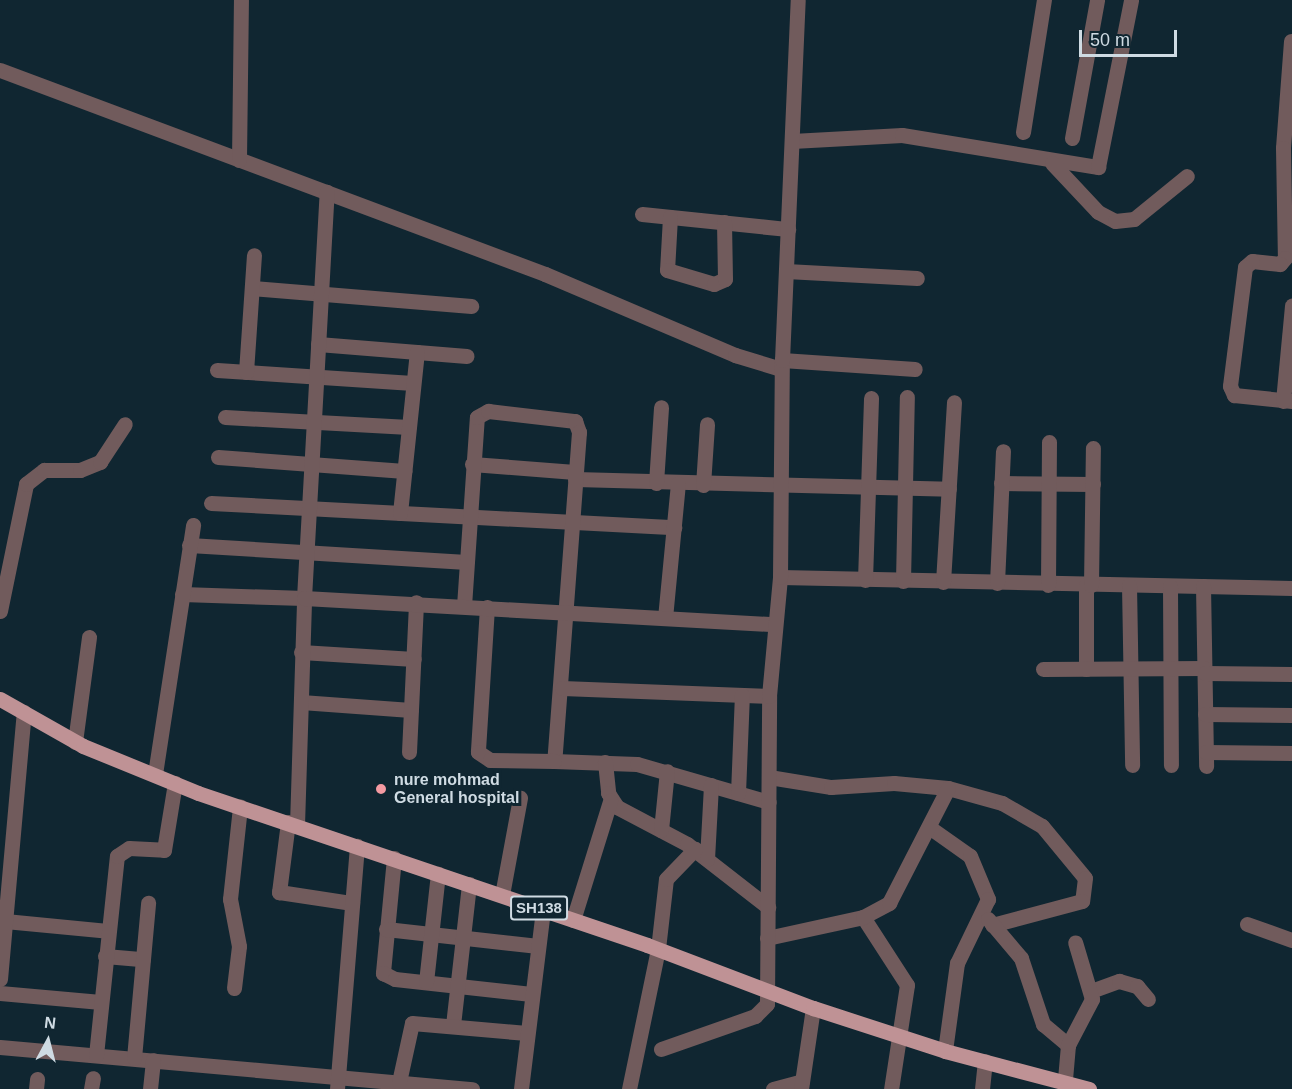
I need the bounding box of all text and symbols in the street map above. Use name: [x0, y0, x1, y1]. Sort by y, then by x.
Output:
scale bar: [1082, 18, 1180, 56]
text: 50 m: [1090, 30, 1130, 50]
place label: nure mohmad General hospital: [394, 770, 519, 808]
marker: nure mohmad General hospital: [372, 780, 390, 798]
road number: SH138: [509, 896, 569, 920]
north arrow: [18, 1011, 78, 1071]
text: N: [43, 1013, 57, 1032]

